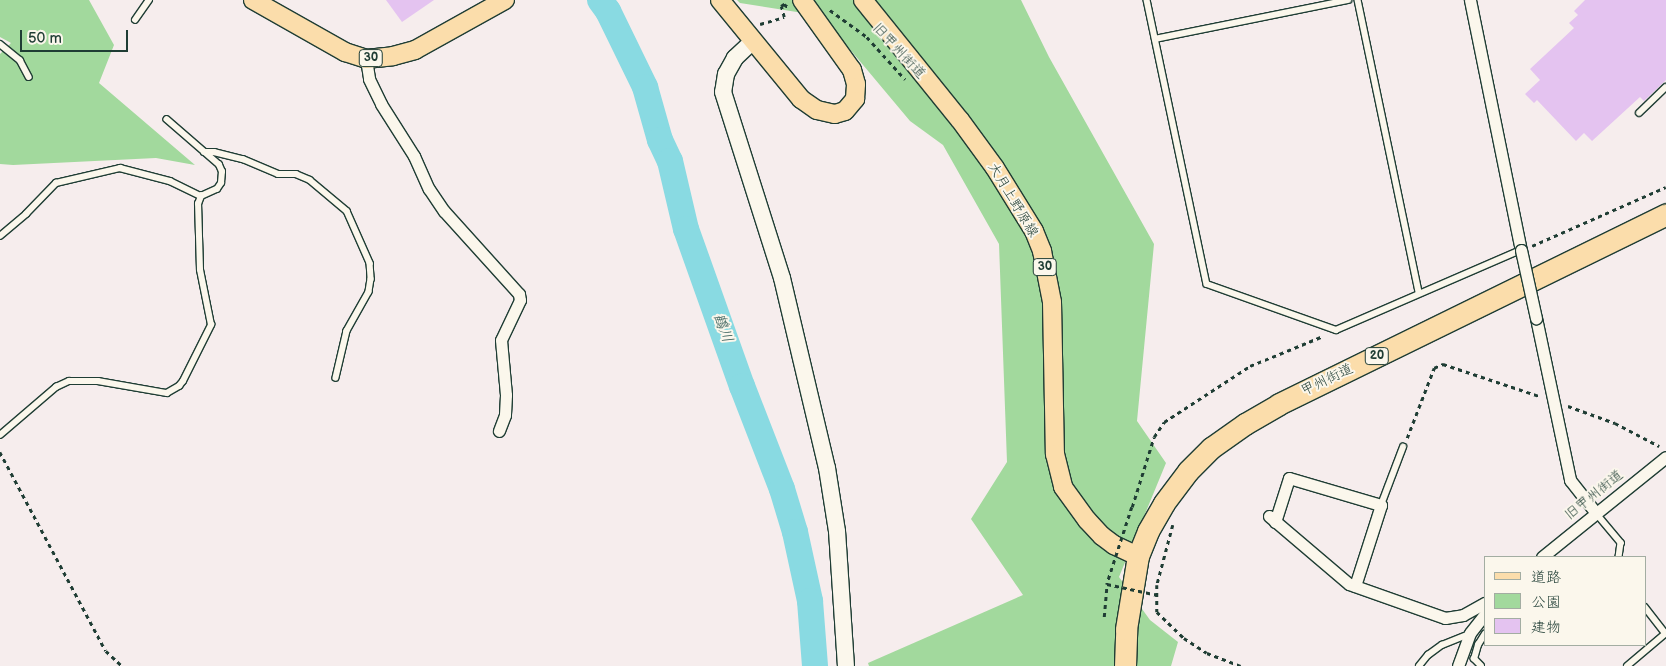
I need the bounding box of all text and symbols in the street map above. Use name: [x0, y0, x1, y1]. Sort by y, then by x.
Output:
scale bar: [22, 20, 130, 52]
street label: 旧甲州街道: [869, 20, 929, 82]
text: 50 m: [28, 29, 62, 48]
road number: 30: [358, 48, 384, 68]
street label: 大月上野原線: [984, 160, 1042, 240]
road number: 30: [1032, 258, 1058, 276]
water label: 鶴川: [709, 311, 737, 345]
road number: 20: [1364, 346, 1390, 366]
street label: 甲州街道: [1298, 360, 1356, 400]
street label: 旧甲州街道: [1562, 466, 1626, 524]
legend: [1484, 556, 1646, 646]
text: 道路: [1531, 568, 1561, 587]
text: 公園: [1531, 593, 1561, 612]
text: 建物: [1531, 618, 1561, 637]

